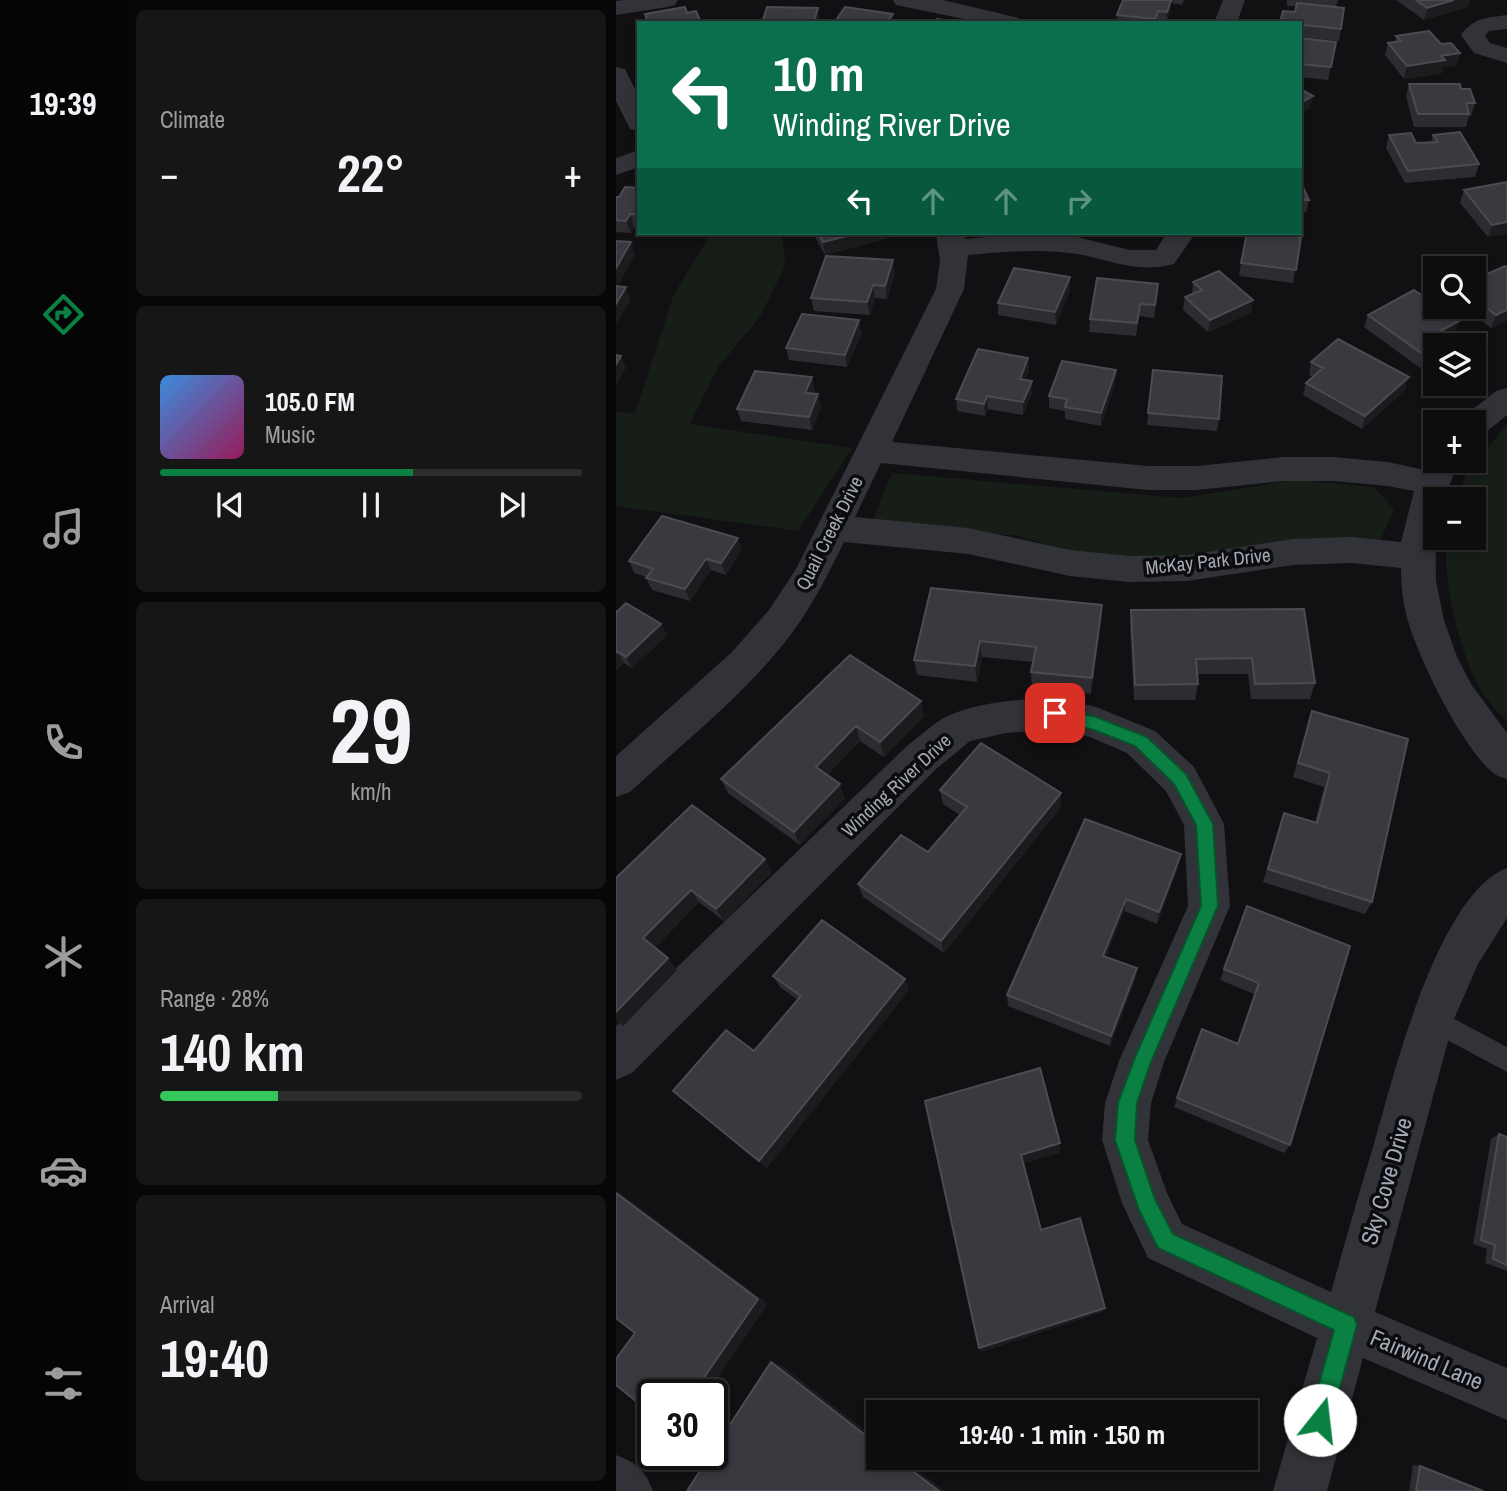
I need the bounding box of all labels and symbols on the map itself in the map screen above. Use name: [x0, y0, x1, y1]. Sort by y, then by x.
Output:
street label: Quail Creek Drive: [789, 472, 869, 594]
street label: McKay Park Drive: [1144, 542, 1272, 580]
pin: [1025, 683, 1085, 743]
street label: Winding River Drive: [836, 727, 956, 843]
street label: Sky Cove Drive: [1353, 1114, 1419, 1248]
street label: Fairwind Lane: [1366, 1321, 1488, 1397]
speed limit sign: 30: [637, 1379, 728, 1470]
position arrow: [1283, 1383, 1357, 1457]

